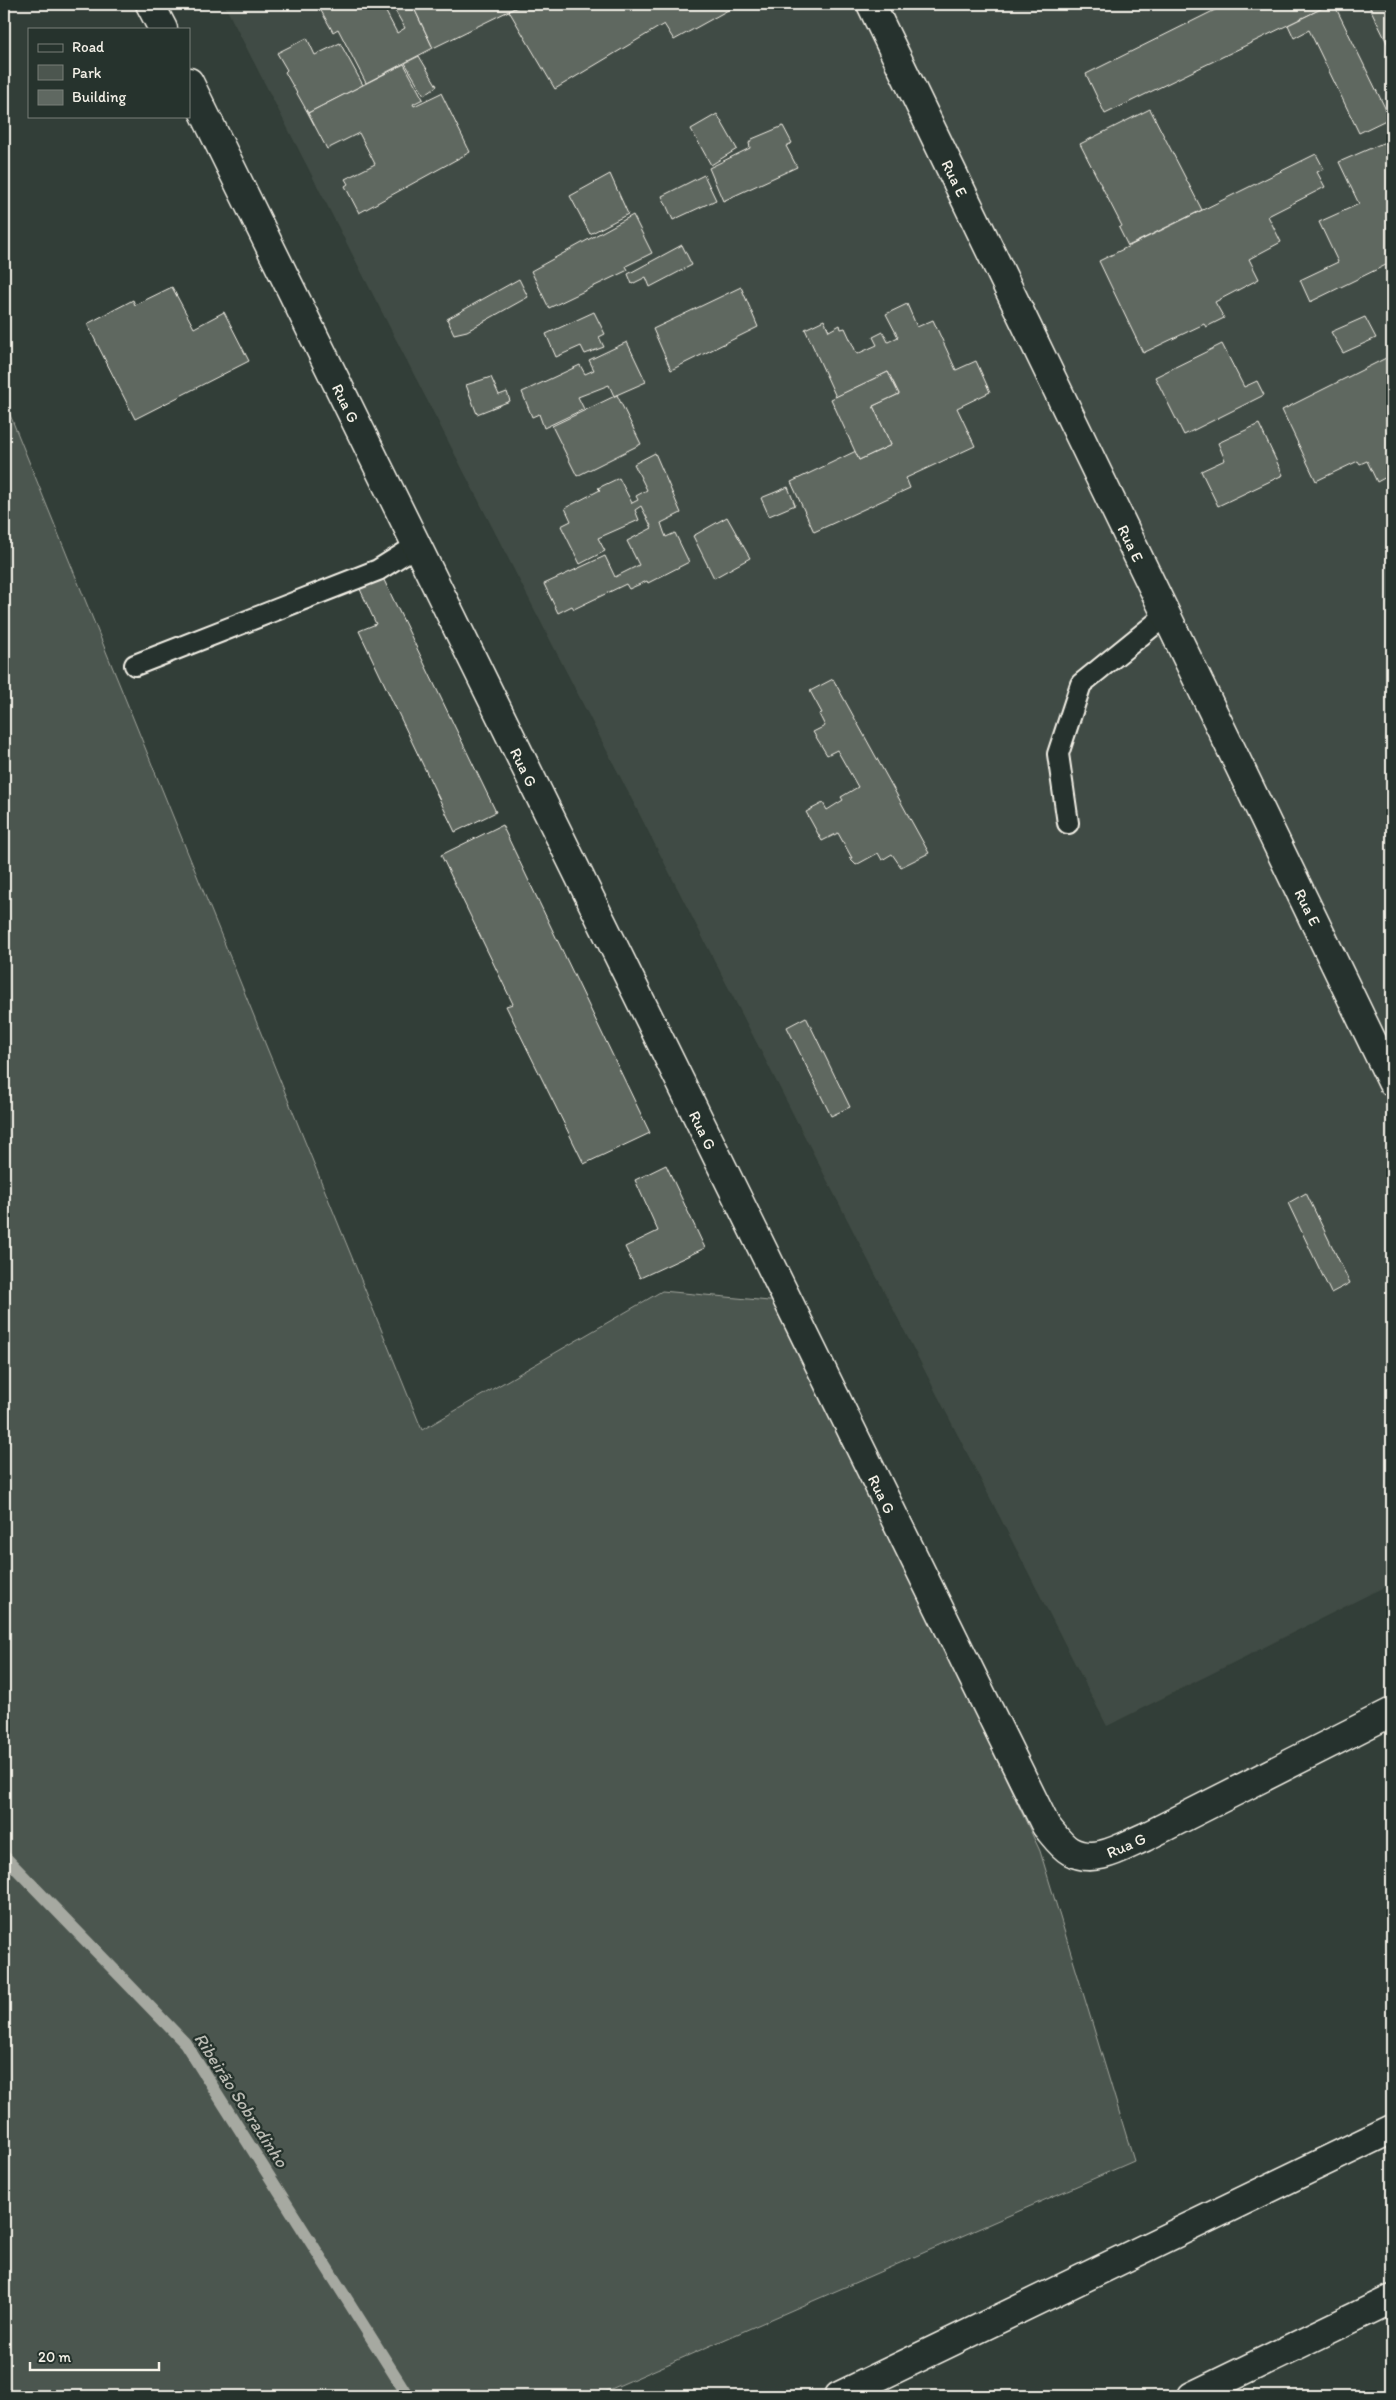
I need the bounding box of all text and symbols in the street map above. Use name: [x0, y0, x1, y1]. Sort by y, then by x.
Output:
legend: [28, 28, 190, 118]
text: Road: [72, 38, 105, 56]
text: Park: [72, 64, 102, 82]
text: Building: [72, 88, 126, 106]
street label: Rua E: [938, 157, 972, 200]
street label: Rua G: [328, 381, 363, 426]
street label: Rua E: [1114, 522, 1148, 565]
street label: Rua G: [506, 745, 541, 790]
street label: Rua E: [1291, 886, 1325, 929]
street label: Rua G: [685, 1108, 720, 1153]
street label: Rua G: [864, 1472, 899, 1517]
street label: Rua G: [1104, 1829, 1149, 1862]
water label: Ribeirão Sobradinho: [189, 2029, 293, 2172]
scale bar: [30, 2340, 159, 2372]
text: 20 m: [38, 2348, 72, 2366]

